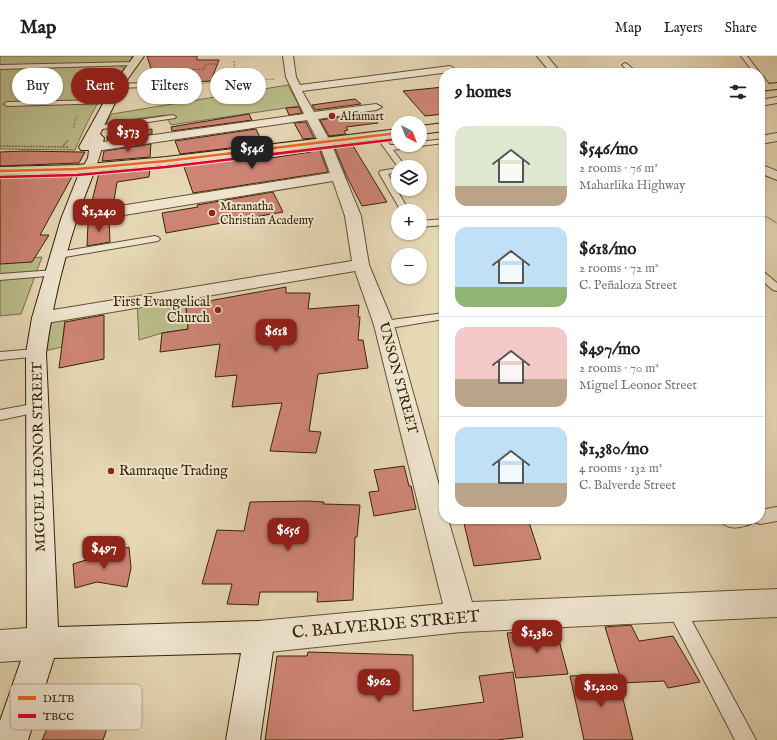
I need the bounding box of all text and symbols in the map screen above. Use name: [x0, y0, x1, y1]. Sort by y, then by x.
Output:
text: Map: [20, 16, 56, 40]
text: Map: [615, 19, 642, 37]
text: Layers: [664, 19, 703, 37]
text: Share: [725, 19, 757, 37]
chip: Buy: [12, 68, 63, 104]
chip: Rent: [71, 68, 129, 104]
chip: Filters: [137, 68, 202, 104]
chip: New: [210, 68, 266, 104]
icon: filters: [727, 81, 749, 103]
text: 9 homes: [455, 82, 511, 103]
place label: Alfamart: [339, 109, 384, 124]
marker: Alfamart: [327, 111, 337, 121]
north arrow: [391, 116, 427, 152]
map controls: [391, 116, 427, 284]
pin: $373: [104, 119, 152, 153]
text: $373: [117, 123, 140, 140]
pin: $546: [228, 136, 276, 170]
text: $546/mo: [579, 139, 638, 160]
text: $546: [240, 140, 264, 157]
icon: home: [487, 142, 535, 190]
button: layers: [391, 160, 427, 196]
text: 2 rooms · 76 m²: [579, 160, 658, 177]
text: Maharlika Highway: [579, 177, 685, 194]
pin: $1,240: [66, 199, 132, 233]
place label: Maranatha Christian Academy: [220, 199, 314, 228]
text: $1,240: [82, 203, 116, 220]
button: +: [391, 204, 427, 240]
marker: Maranatha Christian Academy: [207, 208, 217, 218]
text: $618/mo: [579, 239, 637, 260]
icon: home: [487, 243, 535, 291]
button: −: [391, 248, 427, 284]
text: 2 rooms · 72 m²: [579, 260, 659, 277]
text: C. Peñaloza Street: [579, 277, 677, 294]
place label: First Evangelical Church: [113, 293, 211, 327]
marker: First Evangelical Church: [213, 305, 223, 315]
pin: $618: [252, 319, 300, 353]
street label: UNSON STREET: [374, 320, 422, 437]
text: $618: [265, 323, 287, 340]
text: $497/mo: [579, 339, 640, 360]
icon: home: [487, 343, 535, 391]
text: 2 rooms · 70 m²: [579, 360, 659, 377]
street label: MIGUEL LEONOR STREET: [28, 361, 50, 552]
text: Miguel Leonor Street: [579, 377, 697, 394]
text: $1,380/mo: [579, 439, 649, 460]
icon: home: [487, 443, 535, 491]
text: 4 rooms · 132 m²: [579, 460, 662, 477]
place label: Ramraque Trading: [119, 462, 228, 480]
marker: Ramraque Trading: [106, 466, 116, 476]
text: C. Balverde Street: [579, 477, 676, 494]
pin: $656: [264, 518, 312, 552]
text: $656: [277, 522, 299, 539]
pin: $497: [80, 536, 128, 570]
text: $497: [91, 540, 117, 557]
street label: C. BALVERDE STREET: [291, 606, 481, 644]
pin: $1,380: [504, 620, 570, 654]
text: $1,380: [521, 624, 553, 641]
pin: $962: [355, 669, 403, 703]
text: $962: [367, 673, 391, 690]
pin: $1,200: [568, 674, 634, 708]
text: $1,200: [584, 678, 618, 695]
legend: [10, 684, 142, 730]
text: DLTB: [43, 692, 74, 706]
text: TBCC: [43, 710, 74, 724]

